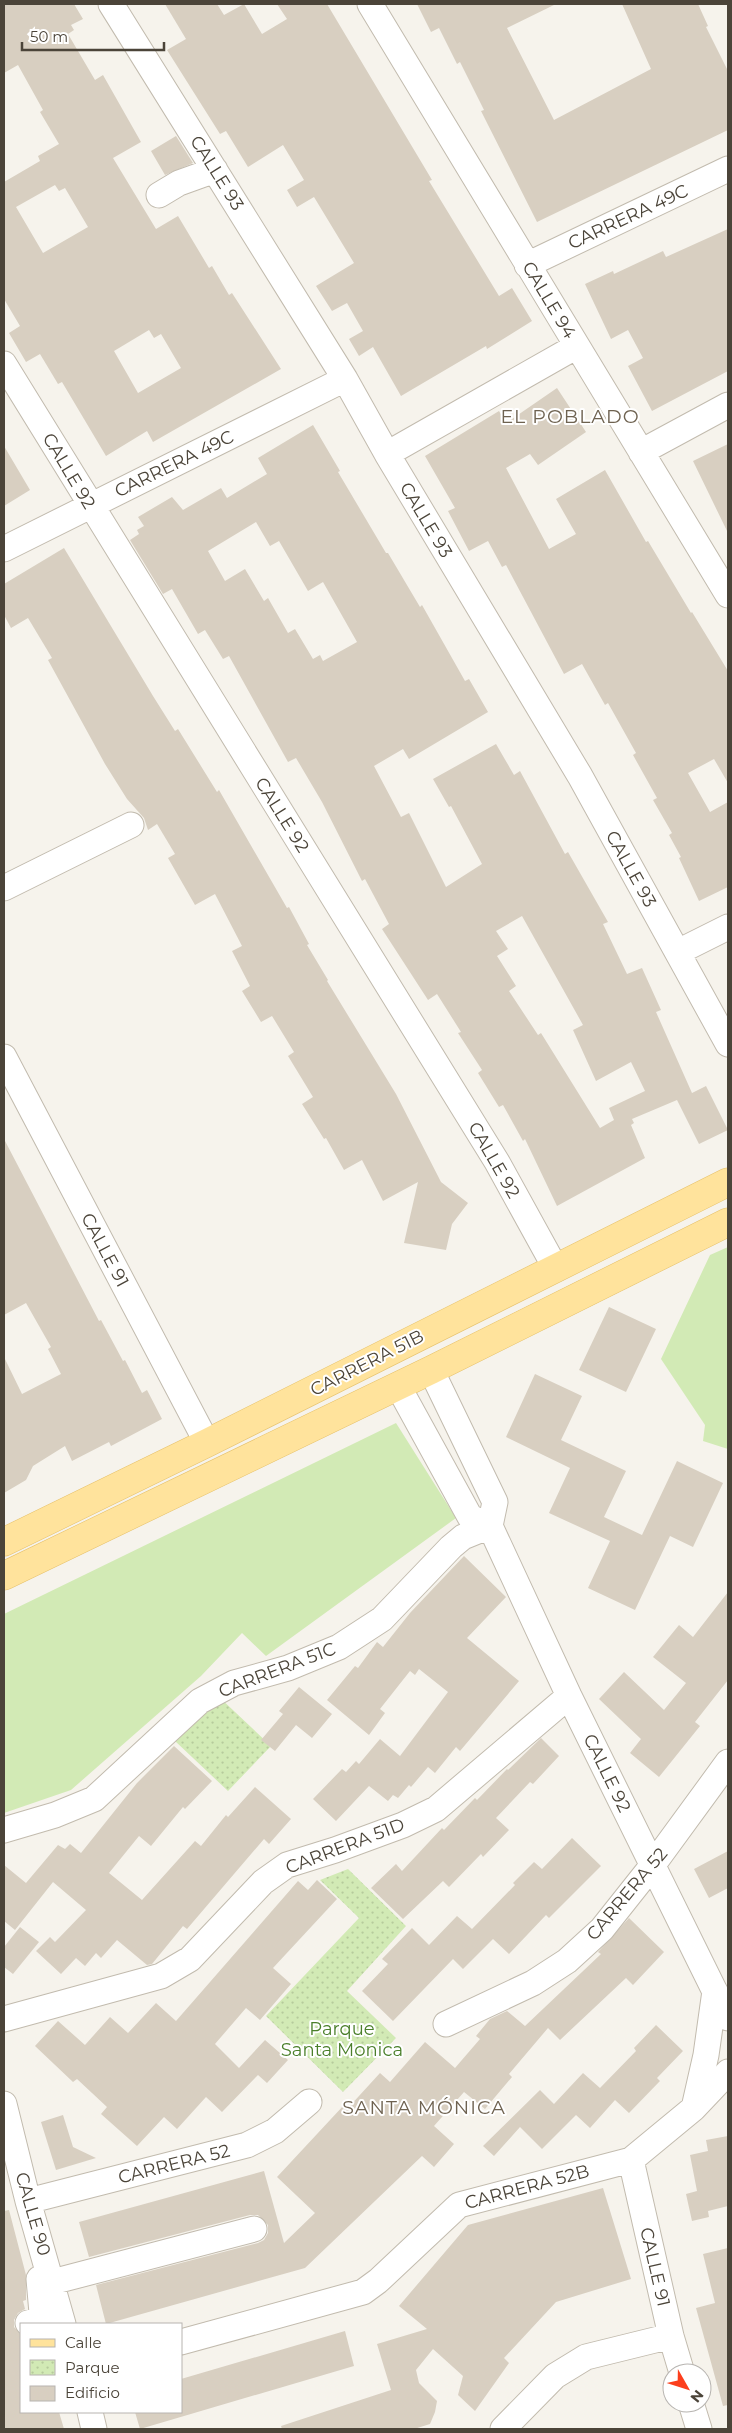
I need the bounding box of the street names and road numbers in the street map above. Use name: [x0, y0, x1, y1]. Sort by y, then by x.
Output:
street label: CALLE 93: [185, 131, 249, 215]
street label: CARRERA 49C: [565, 180, 692, 254]
street label: CALLE 94: [517, 257, 581, 343]
street label: CARRERA 49C: [111, 426, 237, 502]
street label: CALLE 92: [38, 429, 100, 513]
street label: CALLE 93: [395, 478, 457, 562]
street label: CALLE 92: [250, 773, 314, 857]
street label: CALLE 93: [601, 827, 661, 911]
street label: CALLE 92: [463, 1118, 525, 1202]
street label: CALLE 91: [76, 1209, 134, 1291]
street label: CARRERA 51B: [307, 1325, 427, 1401]
street label: CARRERA 51C: [215, 1638, 339, 1702]
street label: CALLE 92: [579, 1730, 635, 1816]
street label: CARRERA 51D: [282, 1813, 408, 1879]
street label: CARRERA 52: [582, 1843, 672, 1945]
street label: CARRERA 52: [116, 2139, 232, 2189]
street label: CARRERA 52B: [462, 2160, 592, 2214]
street label: CALLE 90: [11, 2170, 55, 2258]
street label: CALLE 91: [635, 2225, 675, 2309]

